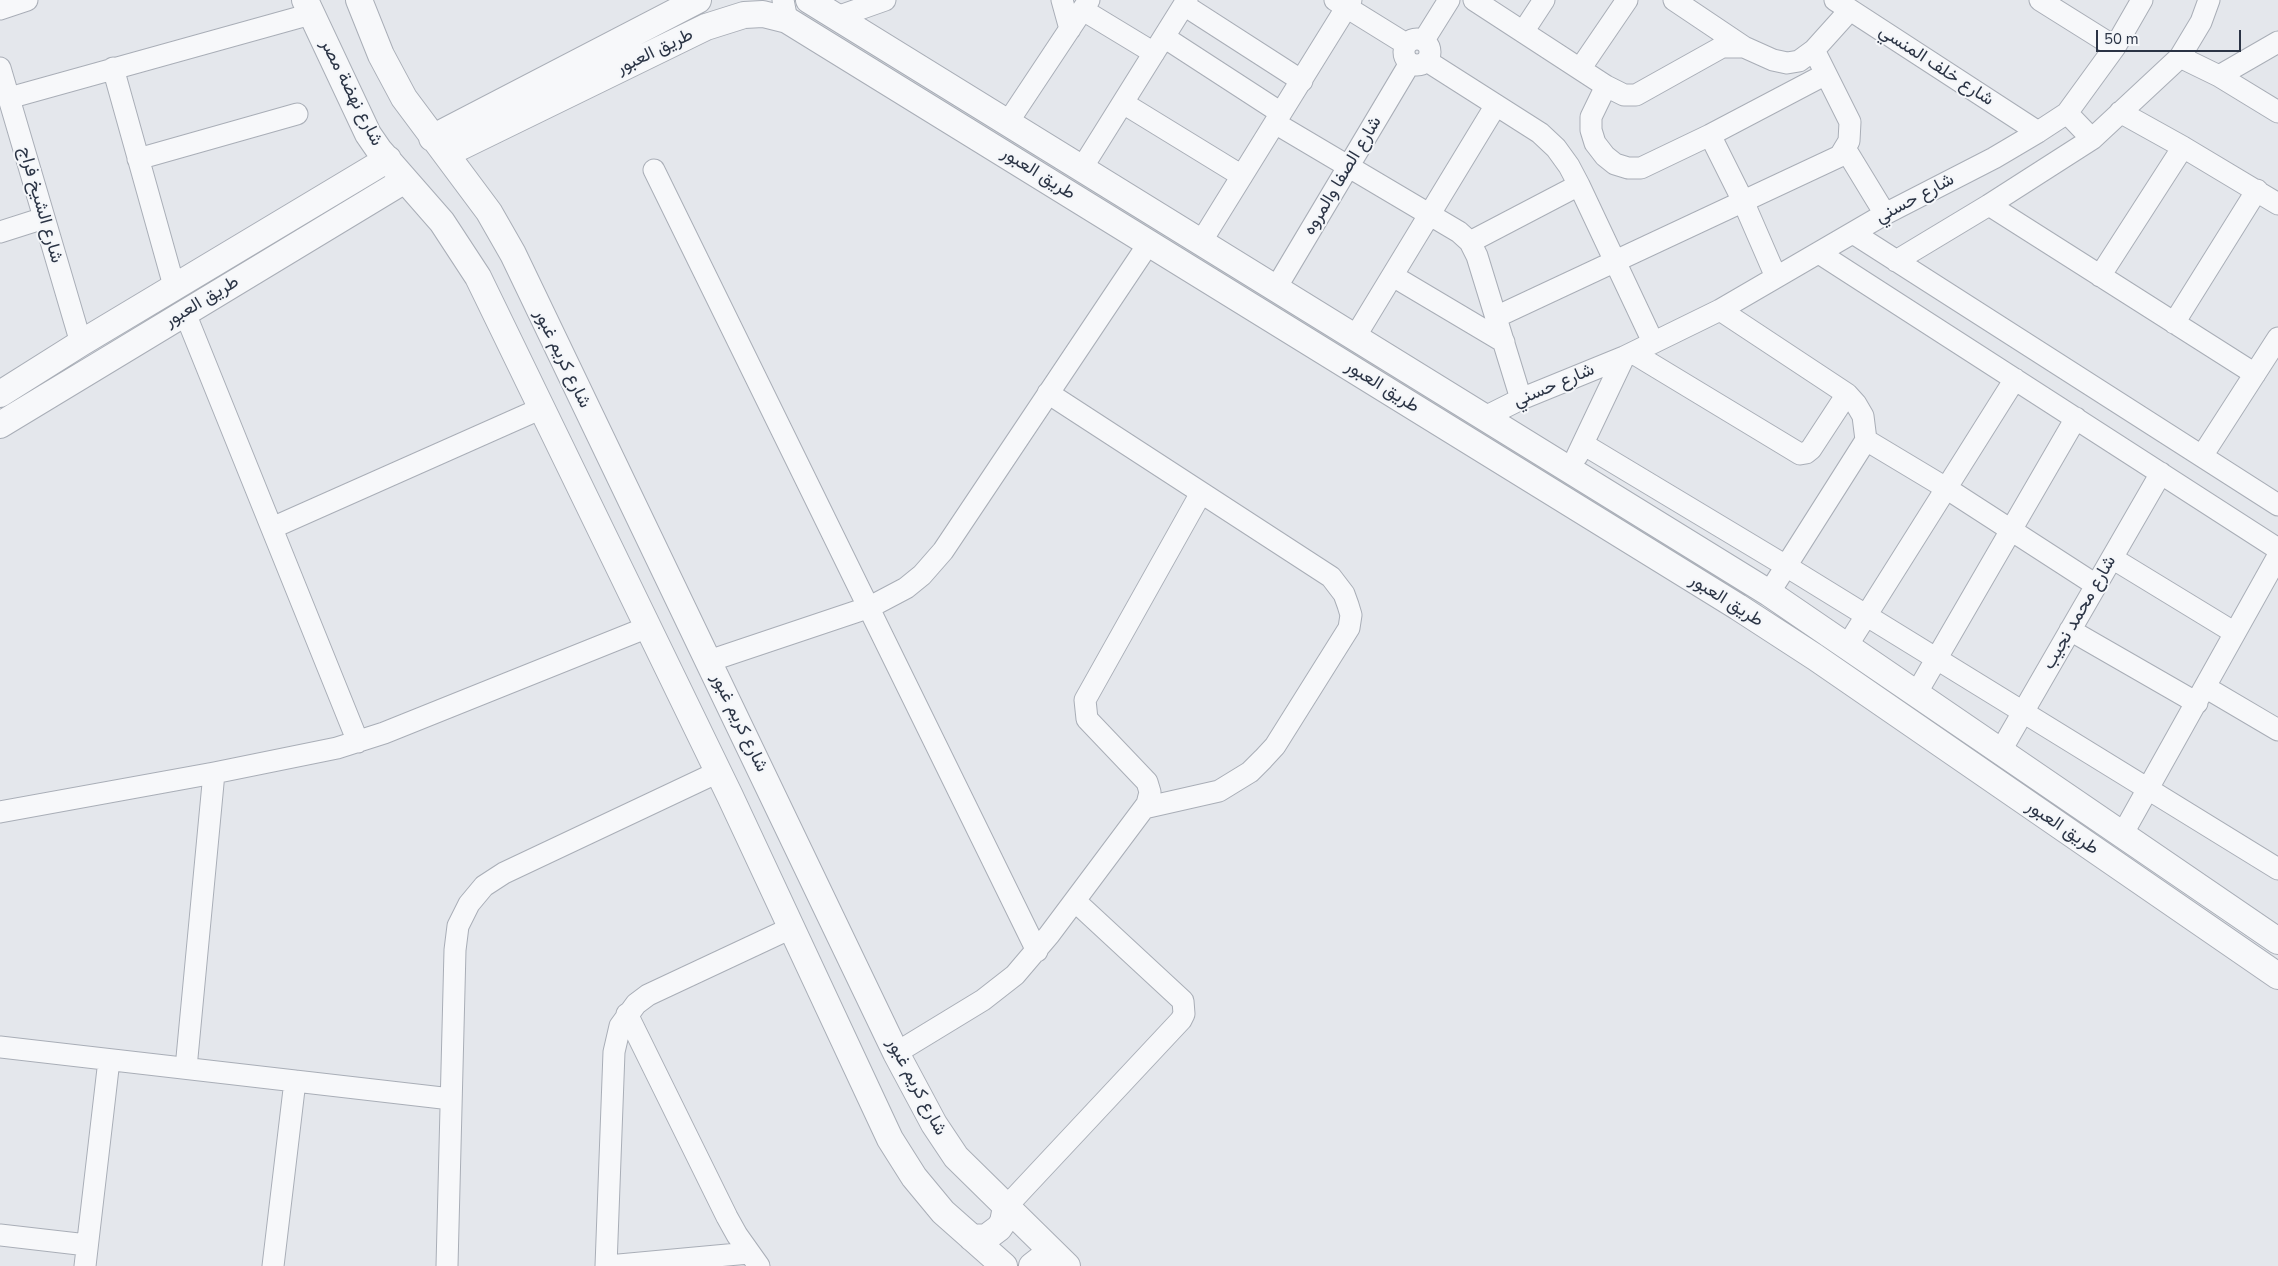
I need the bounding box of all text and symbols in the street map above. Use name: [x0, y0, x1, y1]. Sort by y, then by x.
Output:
scale bar: [2098, 20, 2243, 52]
street label: شارع خلف المنسي: [1875, 21, 1997, 111]
street label: طريق العبور: [613, 24, 697, 80]
text: 50 m: [2104, 29, 2139, 49]
street label: شارع نهضة مصر: [315, 36, 387, 150]
street label: شارع الصفا والمروه: [1299, 113, 1387, 239]
street label: طريق العبور: [997, 143, 1079, 205]
street label: شارع الشيخ فراج: [13, 144, 67, 266]
street label: شارع حسني: [1872, 169, 1958, 229]
street label: طريق العبور: [161, 271, 243, 333]
street label: شارع كريم غبور: [529, 306, 595, 412]
street label: طريق العبور: [1341, 356, 1423, 418]
street label: شارع حسني: [1510, 359, 1598, 413]
street label: شارع محمد نجيب: [2039, 552, 2121, 674]
street label: طريق العبور: [1685, 570, 1767, 632]
street label: شارع كريم غبور: [706, 670, 772, 776]
street label: طريق العبور: [2022, 796, 2102, 860]
street label: شارع كريم غبور: [881, 1035, 951, 1139]

